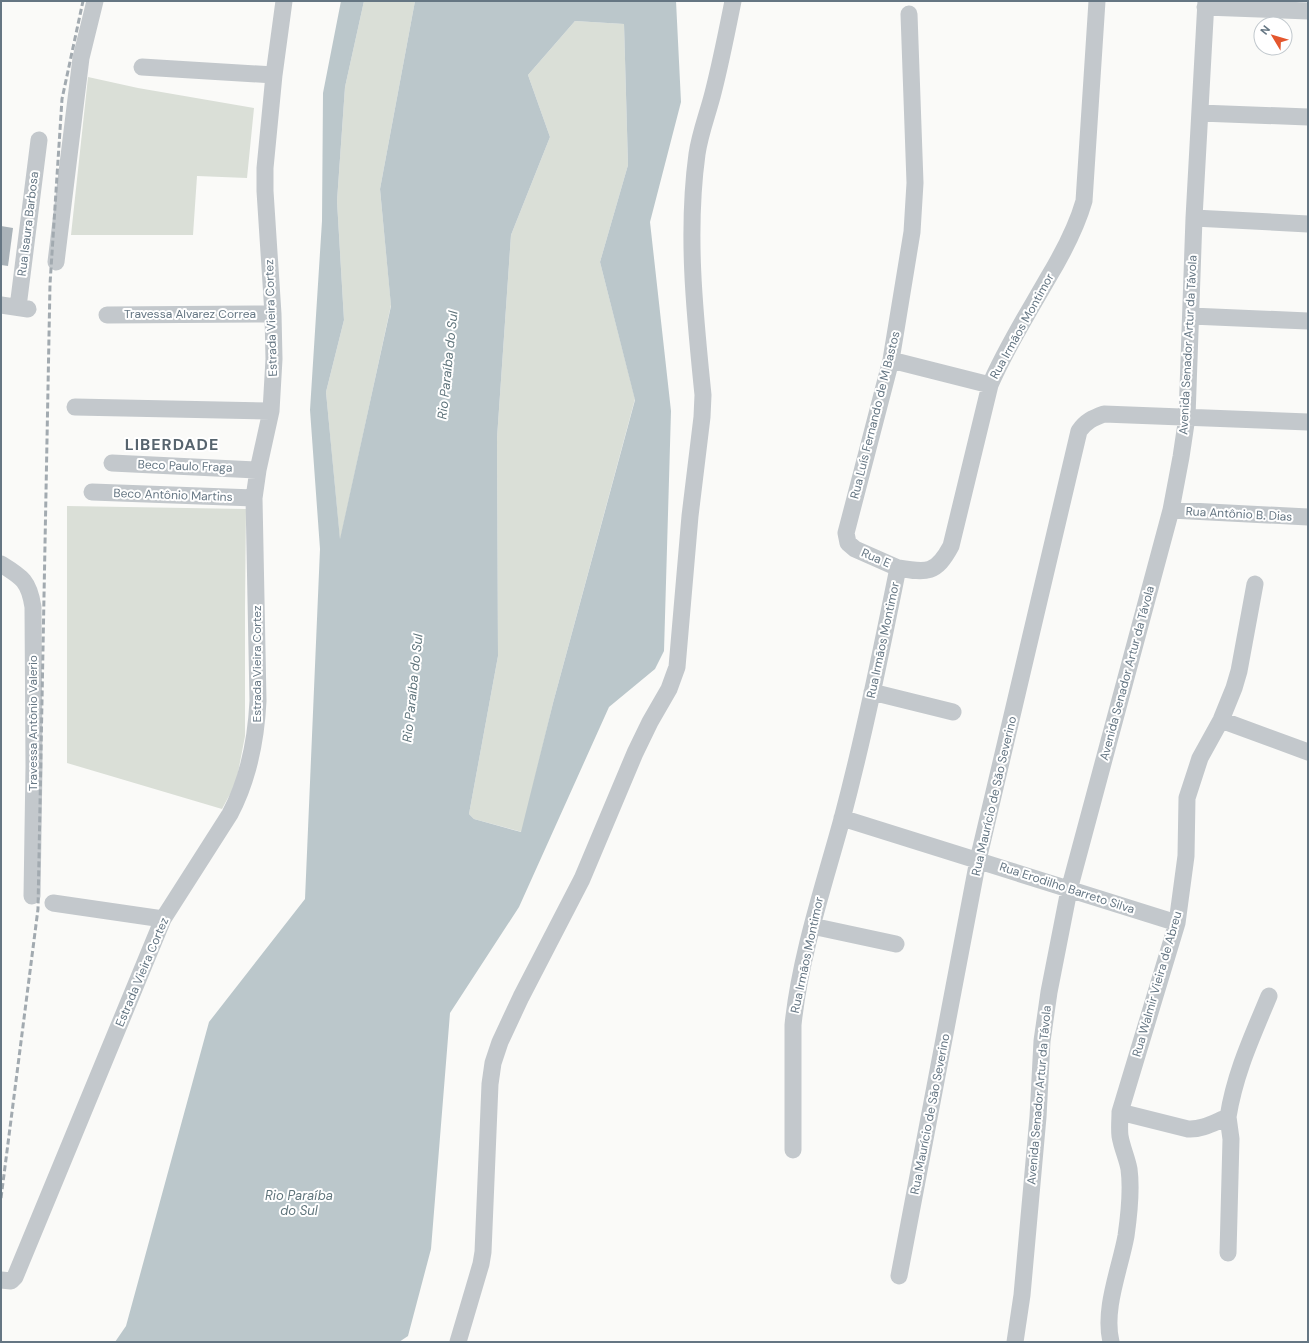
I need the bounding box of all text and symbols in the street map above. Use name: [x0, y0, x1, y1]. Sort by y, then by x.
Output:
north arrow: [1253, 16, 1293, 56]
text: N: [1257, 22, 1273, 37]
street label: Rua Isaura Barbosa: [14, 171, 42, 277]
street label: Avenida Senador Artur da Távola: [1175, 255, 1201, 435]
street label: Estrada Vieira Cortez: [261, 259, 281, 377]
street label: Rua Irmãos Montimor: [986, 270, 1058, 382]
street label: Travessa Alvarez Correa: [124, 306, 256, 322]
water label: Rio Paraíba do Sul: [433, 309, 462, 420]
street label: Rua Luís Fernando de M Bastos: [846, 329, 904, 501]
district label: LIBERDADE: [125, 434, 219, 455]
street label: Beco Paulo Fraga: [137, 456, 233, 476]
street label: Beco Antônio Martins: [113, 485, 233, 505]
street label: Rua Antônio B. Dias: [1185, 503, 1293, 525]
street label: Rua E: [859, 545, 893, 571]
street label: Rua Irmãos Montimor: [863, 580, 903, 700]
street label: Avenida Senador Artur da Távola: [1096, 584, 1158, 762]
street label: Estrada Vieira Cortez: [249, 605, 265, 723]
water label: Rio Paraíba do Sul: [398, 632, 427, 743]
street label: Travessa Antônio Valerio: [25, 655, 41, 791]
street label: Rua Maurício de São Severino: [968, 715, 1020, 877]
street label: Rua Erodilho Barreto Silva: [997, 859, 1137, 917]
street label: Rua Irmãos Montimor: [787, 895, 827, 1015]
street label: Rua Walmir Vieira de Abreu: [1129, 909, 1186, 1059]
street label: Estrada Vieira Cortez: [112, 915, 172, 1029]
street label: Avenida Senador Artur da Távola: [1023, 1005, 1055, 1185]
street label: Rua Maurício de São Severino: [907, 1032, 953, 1196]
water label: Rio Paraíba do Sul: [265, 1187, 333, 1219]

